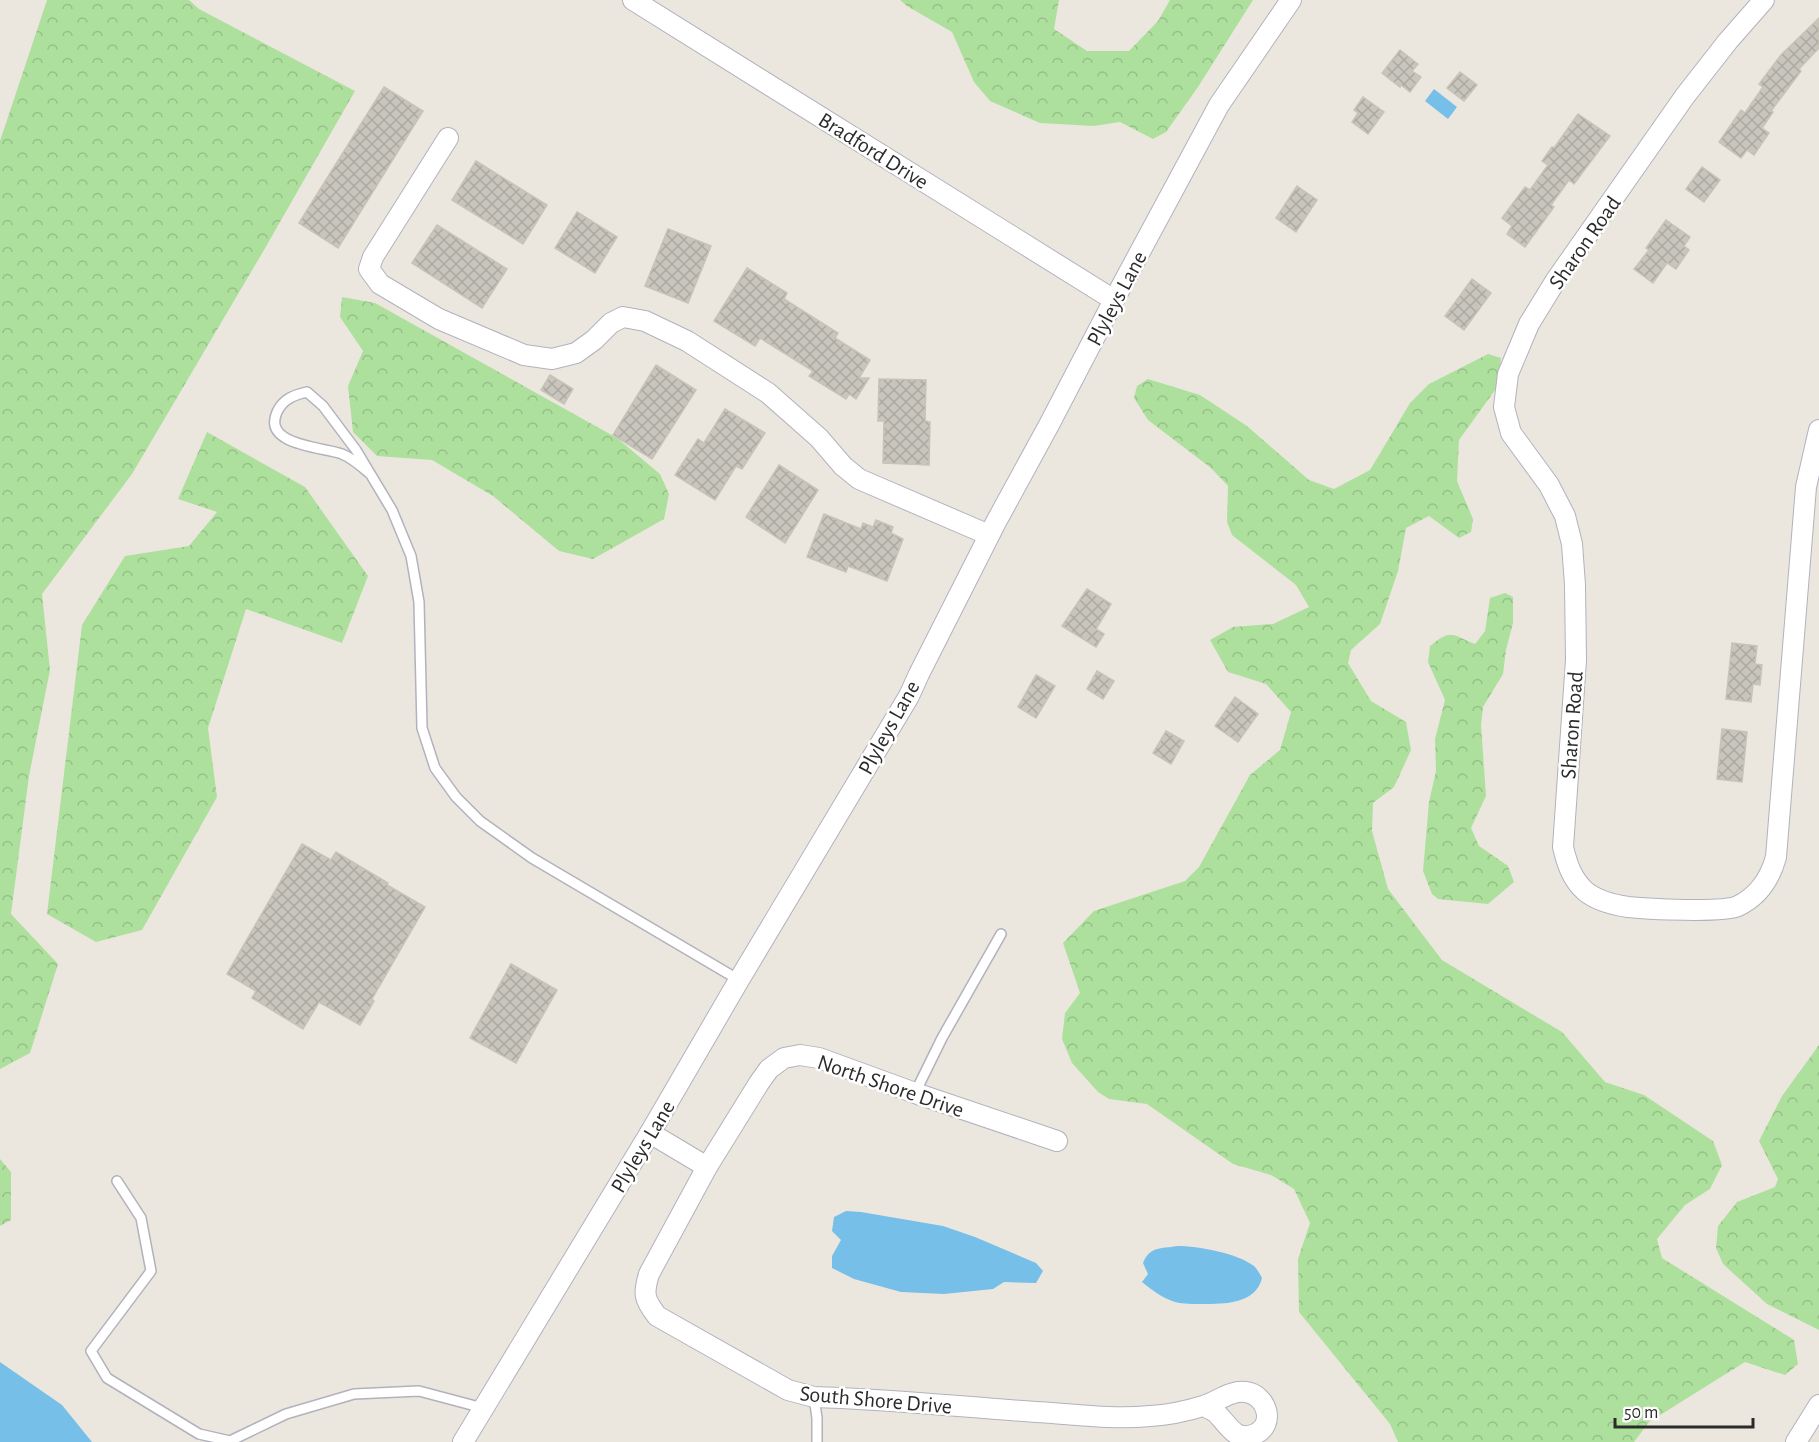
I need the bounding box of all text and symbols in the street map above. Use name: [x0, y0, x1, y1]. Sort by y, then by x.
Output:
street label: Bradford Drive: [815, 108, 932, 193]
street label: Sharon Road: [1545, 192, 1625, 293]
street label: Plyleys Lane: [1083, 248, 1151, 349]
street label: Sharon Road: [1557, 670, 1587, 780]
street label: Plyleys Lane: [854, 677, 924, 778]
street label: North Shore Drive: [815, 1051, 967, 1121]
street label: Plyleys Lane: [607, 1096, 679, 1197]
street label: South Shore Drive: [799, 1382, 953, 1418]
scale bar: [1615, 1391, 1753, 1429]
text: 50 m: [1624, 1404, 1658, 1422]

